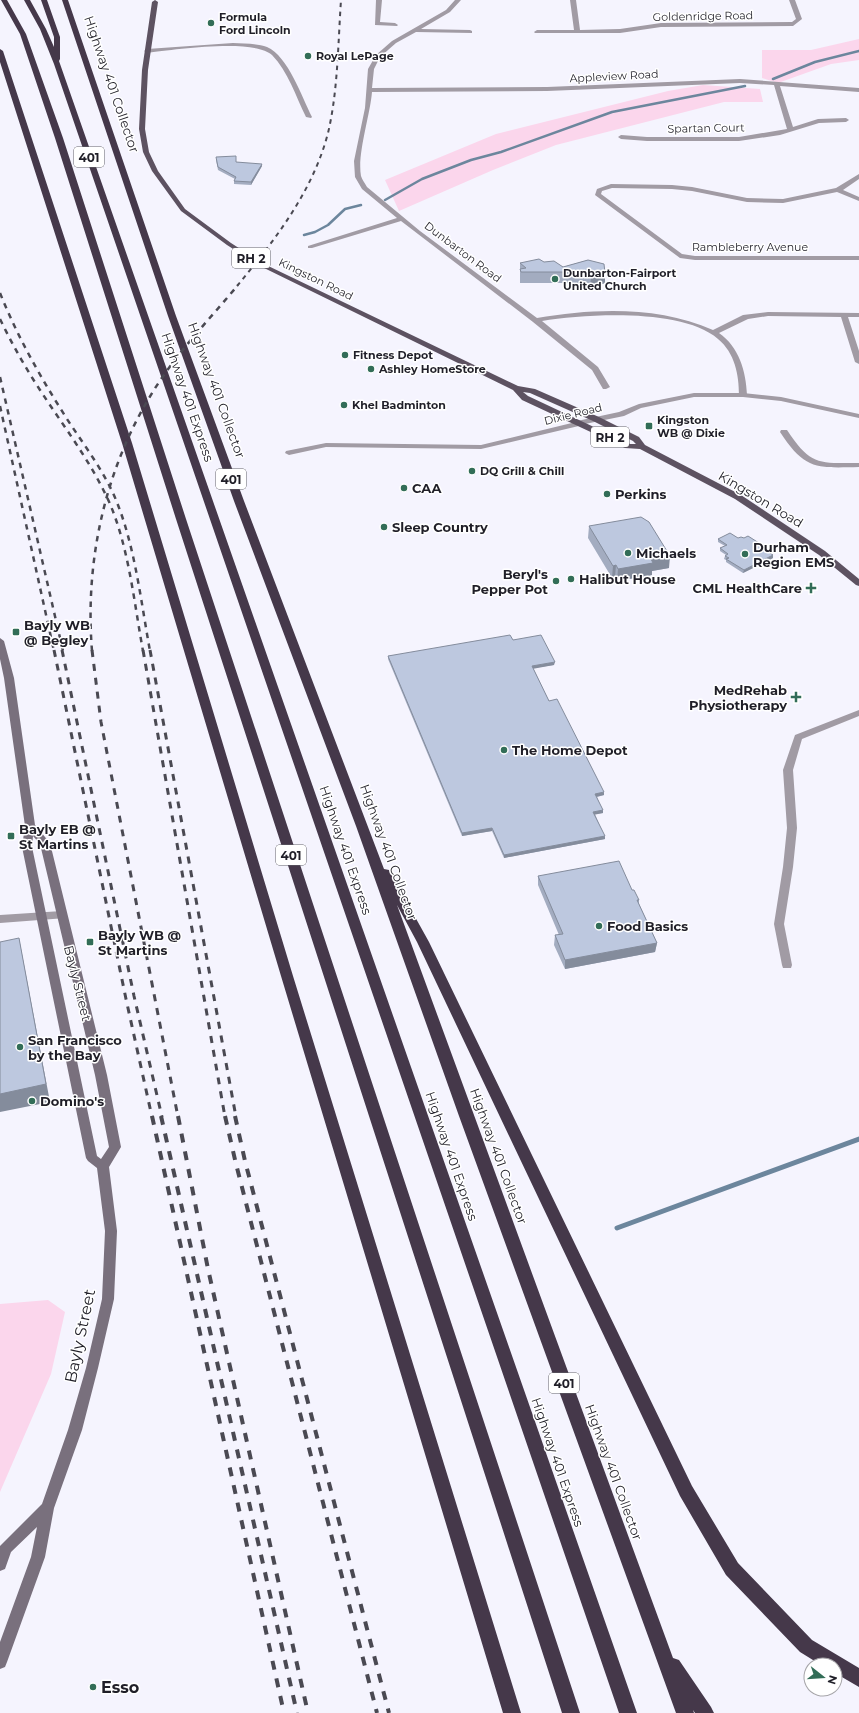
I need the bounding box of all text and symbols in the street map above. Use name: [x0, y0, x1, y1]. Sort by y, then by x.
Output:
street label: Goldenridge Road: [653, 8, 753, 24]
place label: Formula Ford Lincoln: [219, 10, 291, 37]
street label: Highway 401 Collector: [81, 13, 143, 155]
marker: Formula Ford Lincoln: [206, 18, 216, 28]
place label: Royal LePage: [316, 49, 394, 63]
marker: Royal LePage: [303, 51, 313, 61]
street label: Appleview Road: [569, 67, 659, 85]
street label: Spartan Court: [667, 120, 745, 136]
road number: 401: [74, 147, 104, 167]
street label: Dunbarton Road: [422, 219, 504, 285]
street label: Rambleberry Avenue: [692, 240, 808, 254]
road number: RH 2: [232, 248, 270, 268]
street label: Kingston Road: [276, 255, 356, 303]
place label: Dunbarton-Fairport United Church: [563, 266, 676, 293]
marker: Dunbarton-Fairport United Church: [550, 274, 560, 284]
street label: Highway 401 Collector: [185, 320, 249, 460]
street label: Highway 401 Express: [158, 330, 218, 464]
place label: Fitness Depot: [353, 348, 433, 362]
marker: Fitness Depot: [340, 350, 350, 360]
place label: Ashley HomeStore: [378, 362, 486, 376]
marker: Ashley HomeStore: [366, 364, 376, 374]
place label: Khel Badminton: [352, 398, 446, 412]
marker: Khel Badminton: [339, 400, 349, 410]
street label: Dixie Road: [543, 400, 603, 428]
place label: Kingston WB @ Dixie: [657, 413, 725, 440]
marker: Kingston WB @ Dixie: [644, 421, 654, 431]
road number: RH 2: [591, 427, 629, 447]
place label: DQ Grill & Chill: [480, 464, 564, 478]
marker: DQ Grill & Chill: [467, 466, 477, 476]
street label: Kingston Road: [716, 467, 806, 531]
road number: 401: [216, 469, 246, 489]
place label: CAA: [412, 480, 442, 496]
marker: CAA: [399, 483, 409, 493]
place label: Perkins: [615, 486, 667, 502]
marker: Perkins: [602, 489, 612, 499]
place label: Sleep Country: [392, 519, 488, 535]
marker: Sleep Country: [379, 522, 389, 532]
place label: Durham Region EMS: [753, 539, 834, 570]
place label: Michaels: [636, 545, 696, 561]
marker: Michaels: [623, 548, 633, 558]
marker: Durham Region EMS: [740, 549, 750, 559]
place label: Beryl's Pepper Pot: [471, 566, 548, 597]
place label: Halibut House: [579, 571, 676, 587]
marker: Halibut House: [566, 574, 576, 584]
marker: Beryl's Pepper Pot: [551, 576, 561, 586]
place label: CML HealthCare: [692, 580, 802, 596]
marker: CML HealthCare: [805, 582, 817, 594]
place label: Bayly WB @ Begley: [24, 617, 90, 648]
marker: Bayly WB @ Begley: [11, 627, 21, 637]
place label: MedRehab Physiotherapy: [689, 682, 787, 713]
marker: MedRehab Physiotherapy: [790, 691, 802, 703]
place label: The Home Depot: [512, 742, 628, 758]
marker: The Home Depot: [499, 745, 509, 755]
street label: Highway 401 Collector: [357, 782, 421, 922]
street label: Highway 401 Express: [316, 783, 376, 917]
place label: Bayly EB @ St Martins: [19, 821, 96, 852]
marker: Bayly EB @ St Martins: [6, 831, 16, 841]
road number: 401: [276, 845, 306, 865]
place label: Food Basics: [607, 918, 688, 934]
marker: Food Basics: [594, 921, 604, 931]
place label: Bayly WB @ St Martins: [98, 927, 181, 958]
marker: Bayly WB @ St Martins: [85, 937, 95, 947]
street label: Bayly Street: [61, 943, 95, 1023]
place label: San Francisco by the Bay: [28, 1032, 122, 1063]
marker: San Francisco by the Bay: [15, 1042, 25, 1052]
street label: Highway 401 Collector: [467, 1086, 531, 1226]
street label: Highway 401 Express: [422, 1089, 482, 1223]
place label: Domino's: [40, 1093, 104, 1109]
marker: Domino's: [27, 1096, 37, 1106]
street label: Bayly Street: [61, 1287, 99, 1385]
road number: 401: [549, 1373, 579, 1393]
street label: Highway 401 Express: [528, 1395, 588, 1529]
street label: Highway 401 Collector: [582, 1402, 646, 1542]
north arrow: [803, 1657, 843, 1697]
text: N: [825, 1674, 841, 1686]
place label: Esso: [101, 1678, 139, 1697]
marker: Esso: [88, 1682, 98, 1692]

